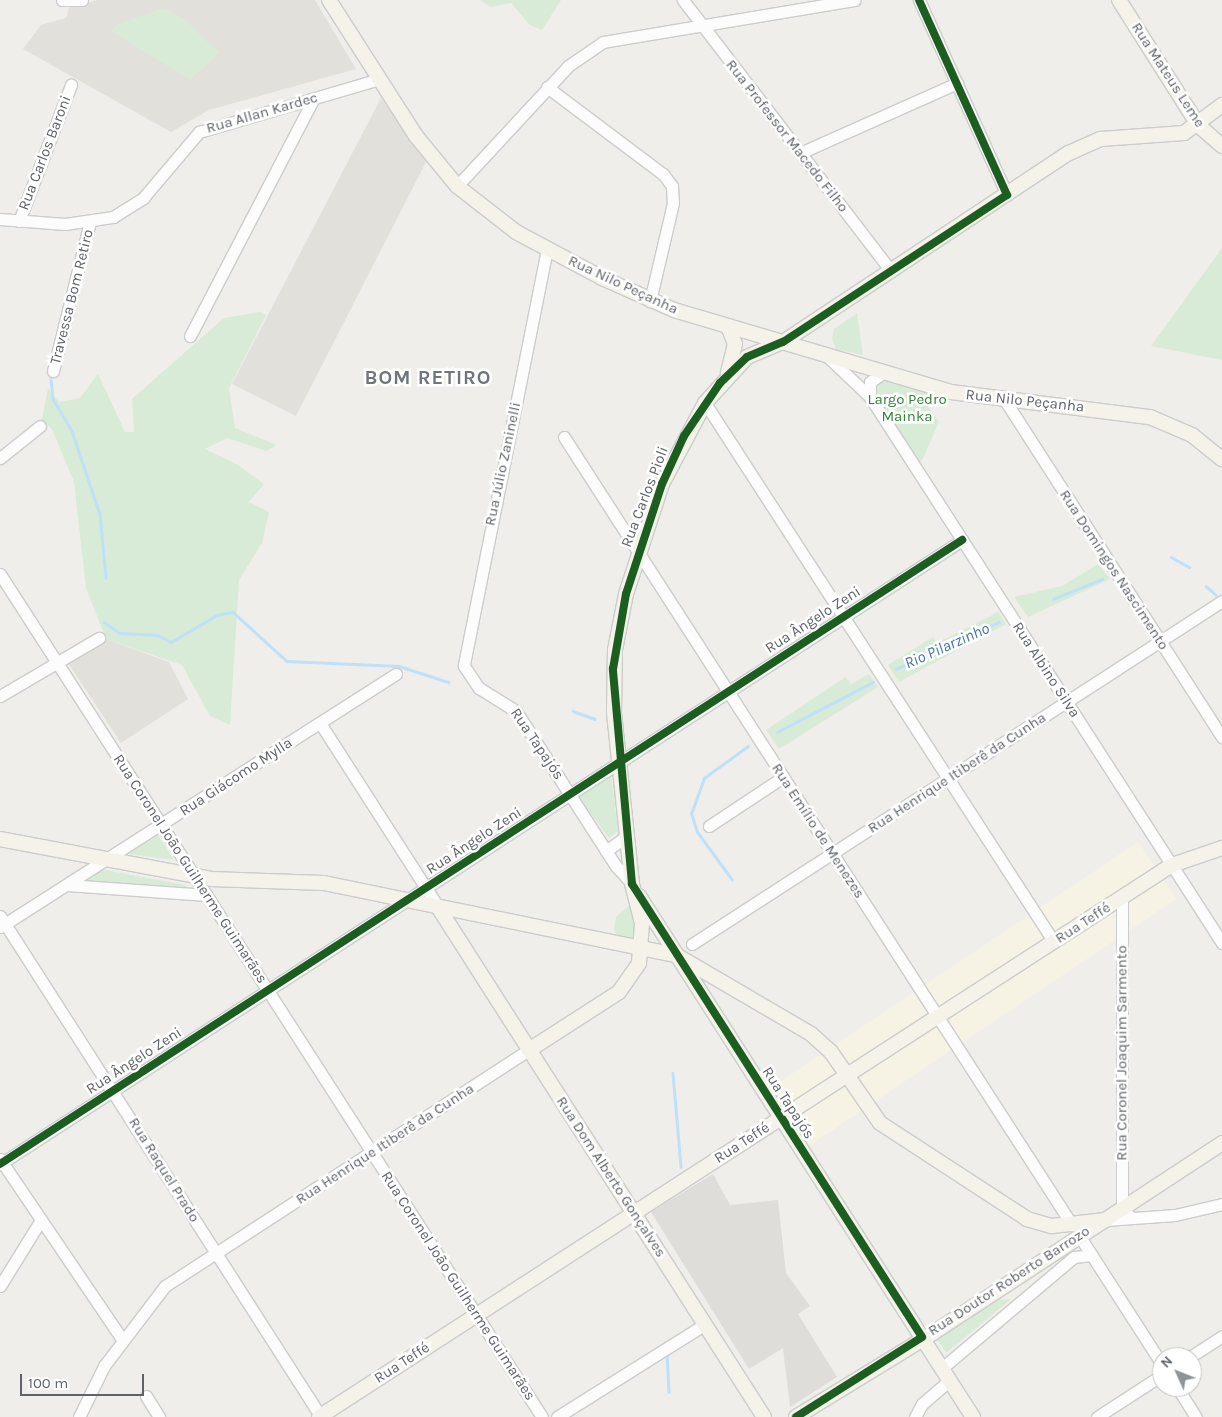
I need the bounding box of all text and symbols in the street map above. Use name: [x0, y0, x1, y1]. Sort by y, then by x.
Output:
street label: Rua Mateus Leme: [1127, 19, 1209, 131]
street label: Rua Professor Macedo Filho: [722, 56, 852, 216]
street label: Rua Allan Kardec: [204, 88, 320, 138]
street label: Rua Carlos Baroni: [15, 93, 75, 213]
street label: Travessa Bom Retiro: [46, 228, 98, 366]
street label: Rua Nilo Peçanha: [565, 252, 681, 318]
district label: BOM RETIRO: [363, 365, 493, 389]
street label: Rua Nilo Peçanha: [965, 386, 1085, 416]
park label: Largo Pedro Mainka: [867, 390, 947, 425]
street label: Rua Júlio Zaninelli: [481, 401, 525, 527]
street label: Rua Carlos Pioli: [618, 444, 672, 550]
street label: Rua Domingos Nascimento: [1056, 487, 1172, 653]
street label: Rua Ângelo Zeni: [762, 583, 864, 657]
water label: Rio Pilarzinho: [902, 619, 992, 673]
street label: Rua Albino Silva: [1008, 619, 1084, 721]
street label: Rua Tapajós: [507, 705, 567, 783]
street label: Rua Henrique Itiberê da Cunha: [865, 709, 1049, 837]
street label: Rua Giácomo Mylla: [176, 734, 296, 820]
street label: Rua Coronel João Guilherme Guimarães: [109, 751, 271, 987]
street label: Rua Emílio de Menezes: [768, 760, 868, 902]
street label: Rua Ângelo Zeni: [423, 804, 525, 878]
street label: Rua Teffé: [1052, 899, 1114, 947]
street label: Rua Coronel Joaquim Sarmento: [1113, 945, 1131, 1161]
street label: Rua Ângelo Zeni: [83, 1024, 185, 1098]
street label: Rua Tapajós: [758, 1064, 818, 1142]
street label: Rua Henrique Itiberê da Cunha: [293, 1080, 477, 1208]
street label: Rua Dom Alberto Gonçalves: [552, 1093, 670, 1261]
street label: Rua Raquel Prado: [125, 1114, 203, 1226]
street label: Rua Teffé: [711, 1119, 773, 1167]
street label: Rua Coronel João Guilherme Guimarães: [377, 1168, 539, 1404]
street label: Rua Doutor Roberto Barrozo: [925, 1222, 1093, 1340]
street label: Rua Teffé: [371, 1339, 433, 1387]
north arrow: [1152, 1347, 1202, 1397]
text: N: [1157, 1352, 1176, 1371]
scale bar: [22, 1364, 146, 1396]
text: 100 m: [28, 1374, 68, 1392]

